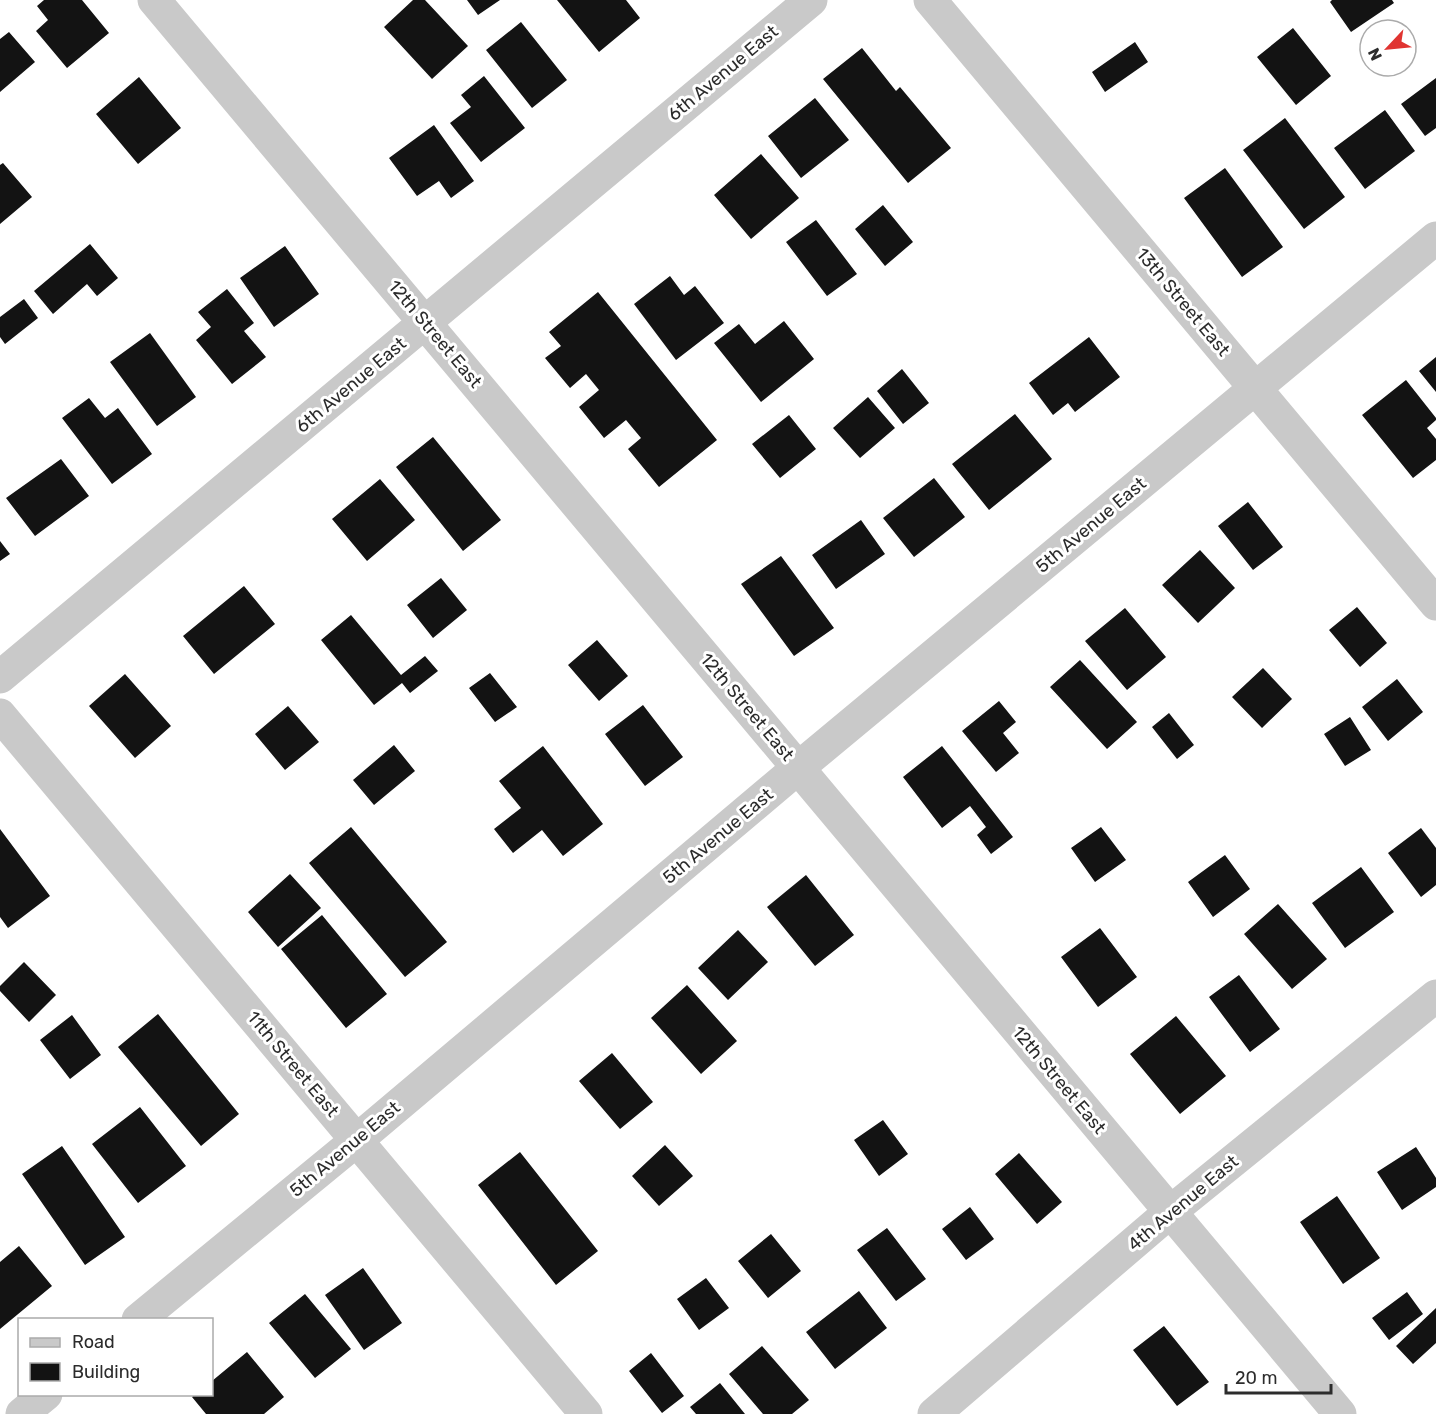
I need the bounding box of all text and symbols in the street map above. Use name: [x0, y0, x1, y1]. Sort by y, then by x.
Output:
north arrow: [1358, 18, 1418, 78]
street label: 6th Avenue East: [663, 20, 783, 126]
text: N: [1364, 45, 1386, 64]
street label: 13th Street East: [1131, 243, 1235, 361]
street label: 12th Street East: [383, 276, 487, 392]
street label: 6th Avenue East: [291, 332, 411, 438]
street label: 5th Avenue East: [1031, 472, 1151, 578]
street label: 12th Street East: [695, 649, 799, 765]
street label: 5th Avenue East: [658, 783, 778, 889]
street label: 11th Street East: [242, 1007, 344, 1121]
street label: 12th Street East: [1007, 1022, 1111, 1138]
street label: 5th Avenue East: [285, 1096, 405, 1202]
street label: 4th Avenue East: [1123, 1150, 1243, 1256]
legend: [18, 1318, 213, 1396]
text: Road: [72, 1331, 115, 1353]
scale bar: [1226, 1357, 1331, 1395]
text: Building: [72, 1361, 140, 1383]
text: 20 m: [1235, 1367, 1277, 1389]

